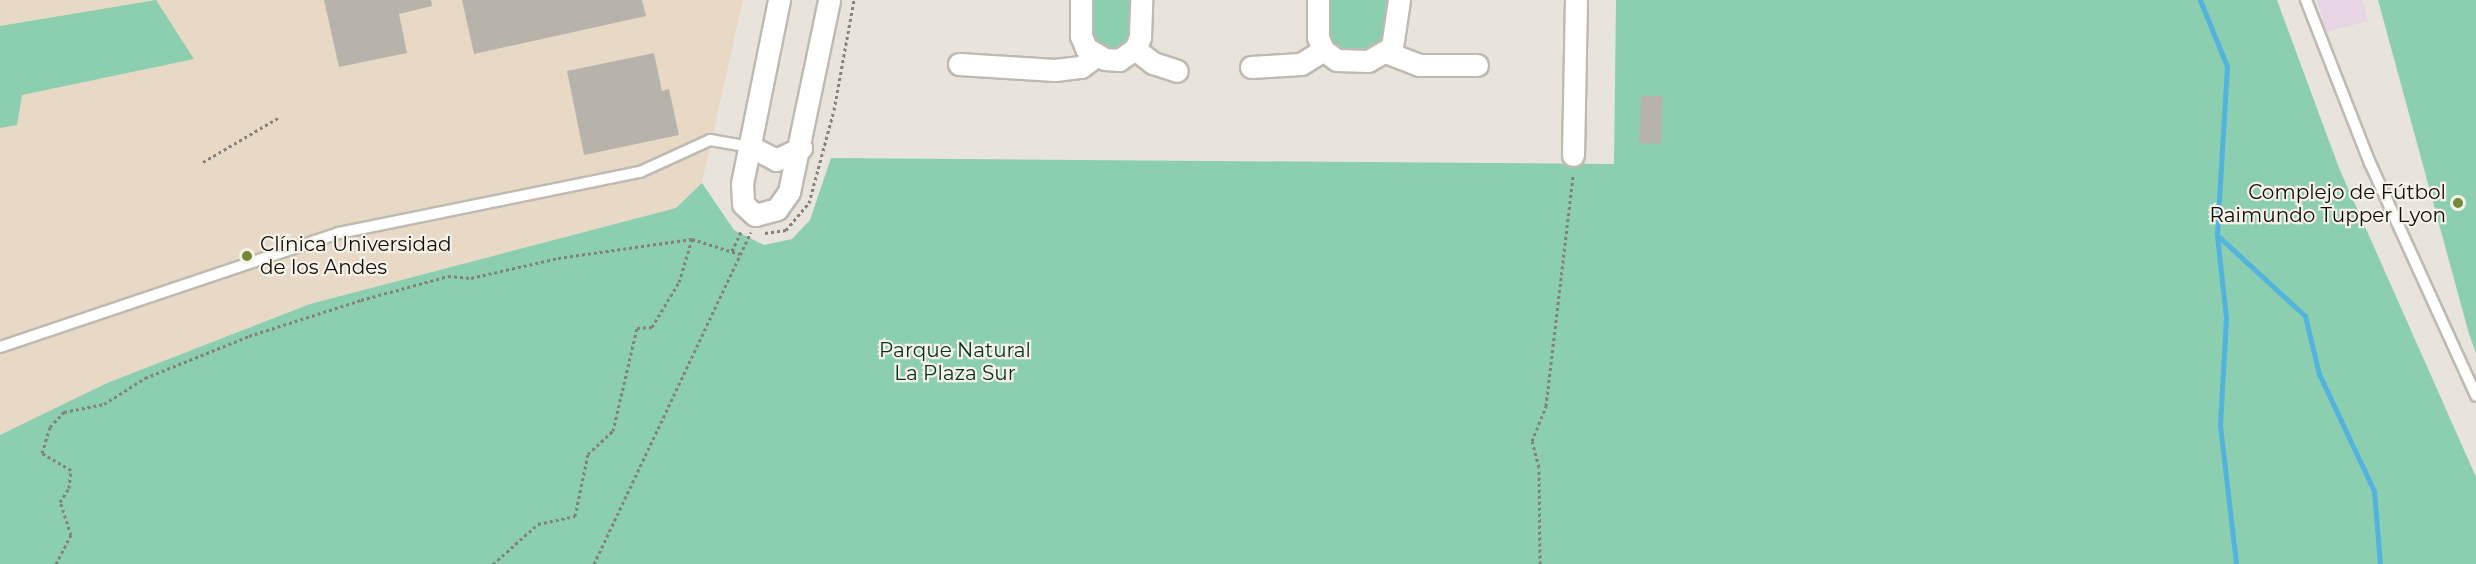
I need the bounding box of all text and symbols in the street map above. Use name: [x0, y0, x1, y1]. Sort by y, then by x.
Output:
place label: Complejo de Fútbol Raimundo Tupper Lyon: [2209, 180, 2446, 227]
marker: Complejo de Fútbol Raimundo Tupper Lyon: [2451, 196, 2465, 210]
place label: Clínica Universidad de los Andes: [260, 232, 452, 279]
marker: Clínica Universidad de los Andes: [238, 247, 256, 265]
park label: Parque Natural La Plaza Sur: [879, 338, 1031, 385]

